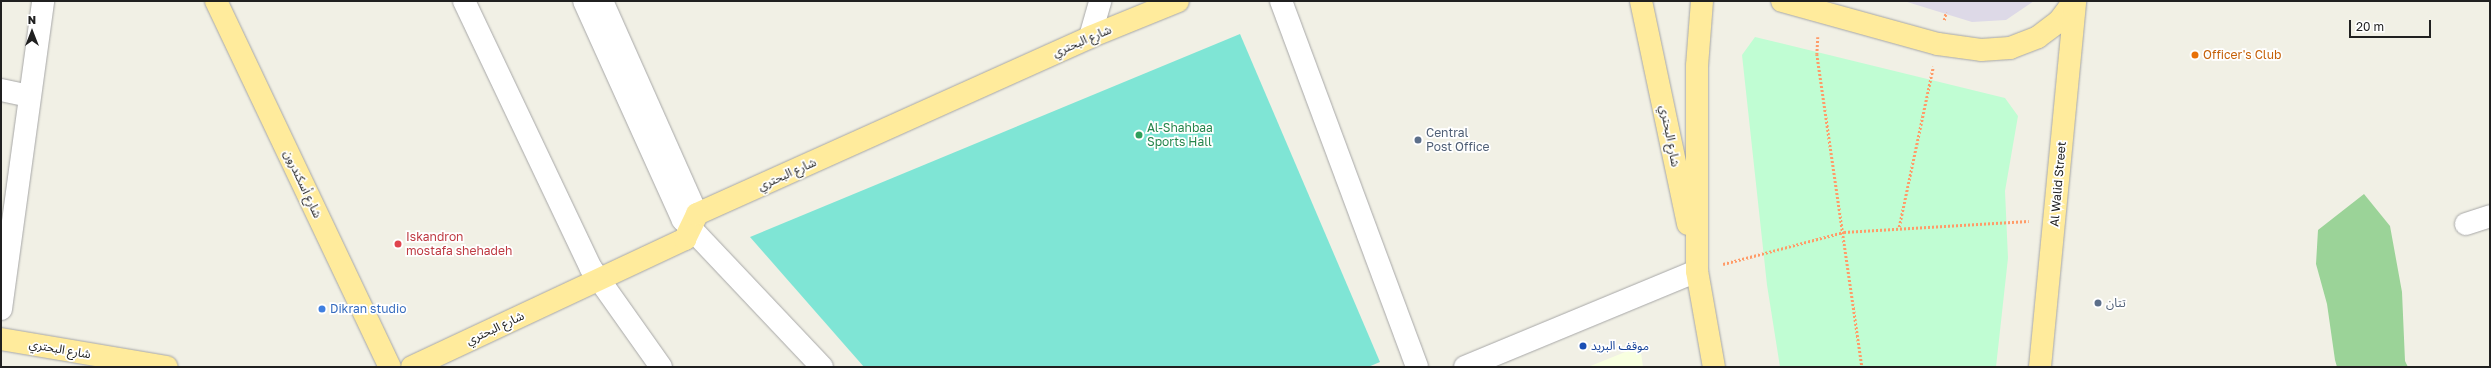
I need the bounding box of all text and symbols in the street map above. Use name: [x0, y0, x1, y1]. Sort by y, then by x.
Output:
north arrow: [12, 12, 52, 52]
scale bar: [2351, 12, 2433, 38]
text: N: [28, 13, 36, 26]
text: 20 m: [2356, 19, 2384, 34]
street label: شارع البحتري: [1050, 22, 1114, 60]
place label: Officer's Club: [2203, 48, 2281, 62]
marker: Officer's Club: [2190, 50, 2200, 60]
street label: شارع البحتري: [1657, 104, 1683, 168]
place label: Al-Shahbaa Sports Hall: [1147, 121, 1213, 149]
place label: Central Post Office: [1426, 126, 1490, 154]
marker: Al-Shahbaa Sports Hall: [1134, 130, 1144, 140]
marker: Central Post Office: [1413, 135, 1423, 145]
street label: Al Walid Street: [2047, 141, 2069, 227]
street label: شارع أسكندرون: [281, 148, 325, 220]
street label: شارع البحتري: [756, 155, 818, 193]
place label: Iskandron mostafa shehadeh: [406, 230, 512, 258]
marker: Iskandron mostafa shehadeh: [393, 239, 403, 249]
place label: تتان: [2106, 296, 2126, 310]
marker: تتان: [2093, 298, 2103, 308]
place label: Dikran studio: [330, 302, 406, 316]
marker: Dikran studio: [317, 304, 327, 314]
street label: شارع البحتري: [464, 308, 526, 348]
street label: شارع البحتري: [28, 336, 92, 362]
place label: موقف البريد: [1591, 339, 1649, 353]
marker: موقف البريد: [1578, 341, 1588, 351]

